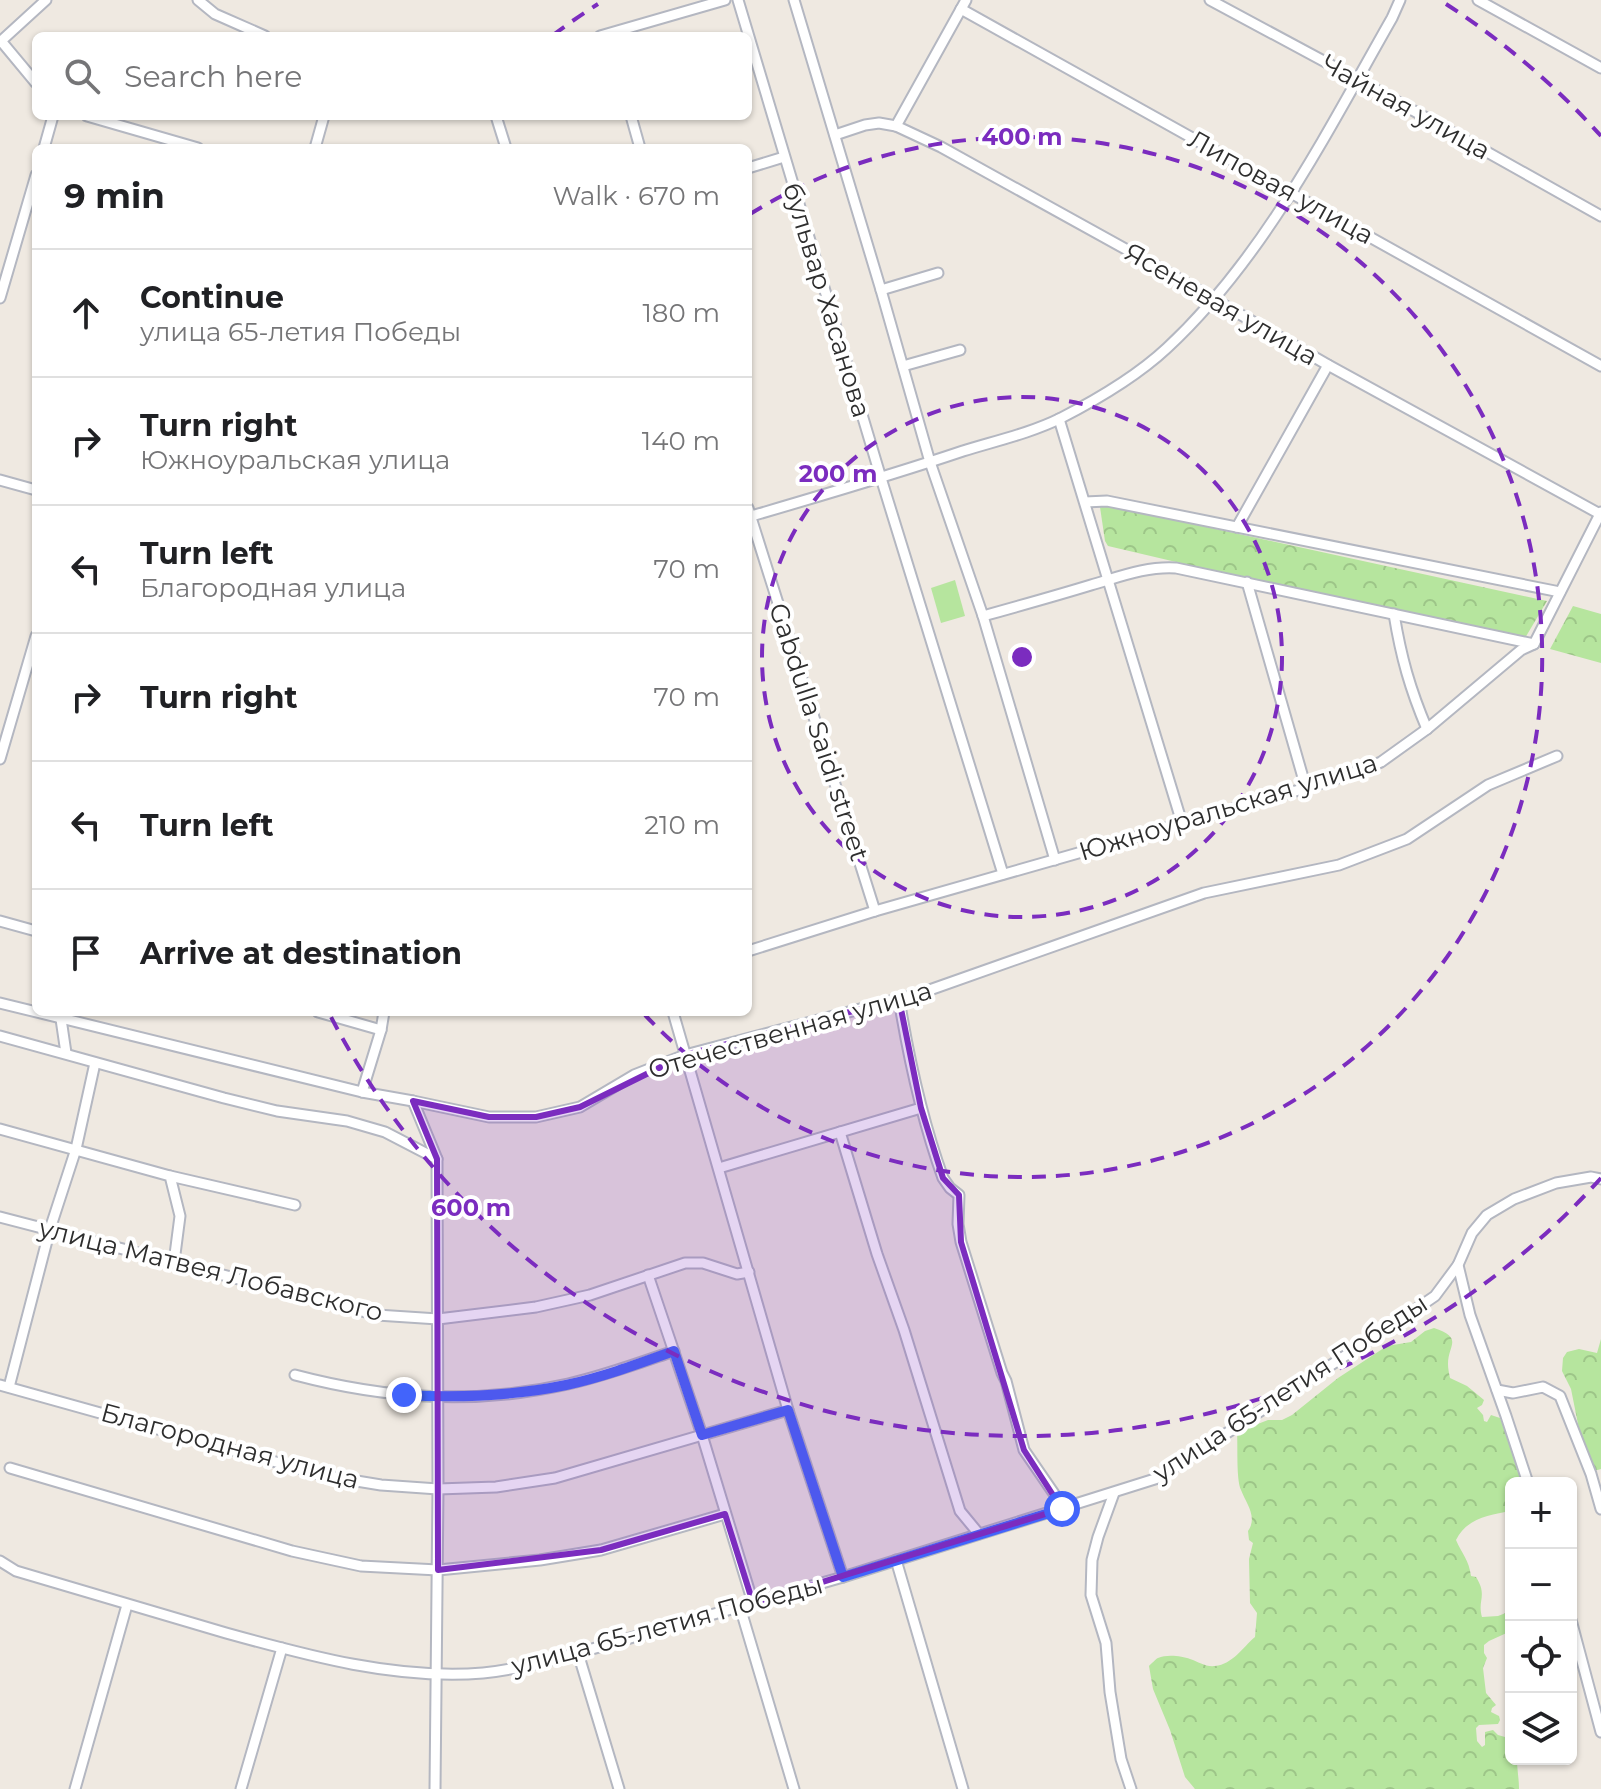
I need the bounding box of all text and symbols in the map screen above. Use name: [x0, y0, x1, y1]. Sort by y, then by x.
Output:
search box: [32, 32, 752, 120]
street label: Чайная улица: [1316, 47, 1496, 167]
icon: search: [60, 54, 104, 98]
text: Search here: [124, 58, 302, 95]
text: 400 m: [981, 122, 1063, 151]
street label: Липовая улица: [1183, 123, 1379, 251]
text: 9 min: [64, 175, 165, 217]
street label: бульвар Хасанова: [776, 179, 878, 421]
text: Walk · 670 m: [552, 180, 720, 212]
street label: Ясеневая улица: [1119, 236, 1323, 372]
text: Continue: [140, 279, 284, 316]
icon: ahead: [64, 291, 108, 335]
text: 180 m: [642, 297, 720, 329]
text: улица 65-летия Победы: [140, 316, 461, 348]
text: Turn right: [140, 407, 297, 444]
icon: right: [64, 419, 108, 463]
text: 140 m: [642, 425, 720, 457]
text: Южноуральская улица: [140, 444, 450, 476]
text: 200 m: [799, 459, 877, 488]
text: Turn left: [140, 535, 273, 572]
icon: left: [64, 547, 108, 591]
text: 70 m: [654, 553, 720, 585]
text: Благородная улица: [140, 572, 406, 604]
street label: Gabdulla Saidi street: [762, 599, 876, 865]
centre of rings: [1008, 643, 1036, 671]
icon: right: [64, 675, 108, 719]
text: Turn right: [140, 679, 297, 716]
text: 70 m: [654, 681, 720, 713]
street label: Южноуральская улица: [1075, 746, 1381, 868]
icon: left: [64, 803, 108, 847]
text: Turn left: [140, 807, 273, 844]
text: 210 m: [644, 809, 720, 841]
icon: arrive: [64, 931, 108, 975]
text: Arrive at destination: [140, 935, 462, 972]
street label: Отечественная улица: [644, 974, 936, 1086]
text: 600 m: [431, 1193, 511, 1222]
street label: улица Матвея Лобавского: [35, 1211, 386, 1328]
street label: улица 65-летия Победы: [1146, 1287, 1433, 1489]
route end: [386, 1377, 422, 1413]
street label: Благородная улица: [97, 1396, 363, 1496]
map controls: [1505, 1477, 1577, 1765]
button: +: [1505, 1477, 1577, 1549]
route start: [1044, 1491, 1080, 1527]
button: −: [1505, 1549, 1577, 1621]
street label: улица 65-летия Победы: [507, 1568, 826, 1682]
button: locate: [1505, 1621, 1577, 1693]
button: layers: [1505, 1693, 1577, 1765]

